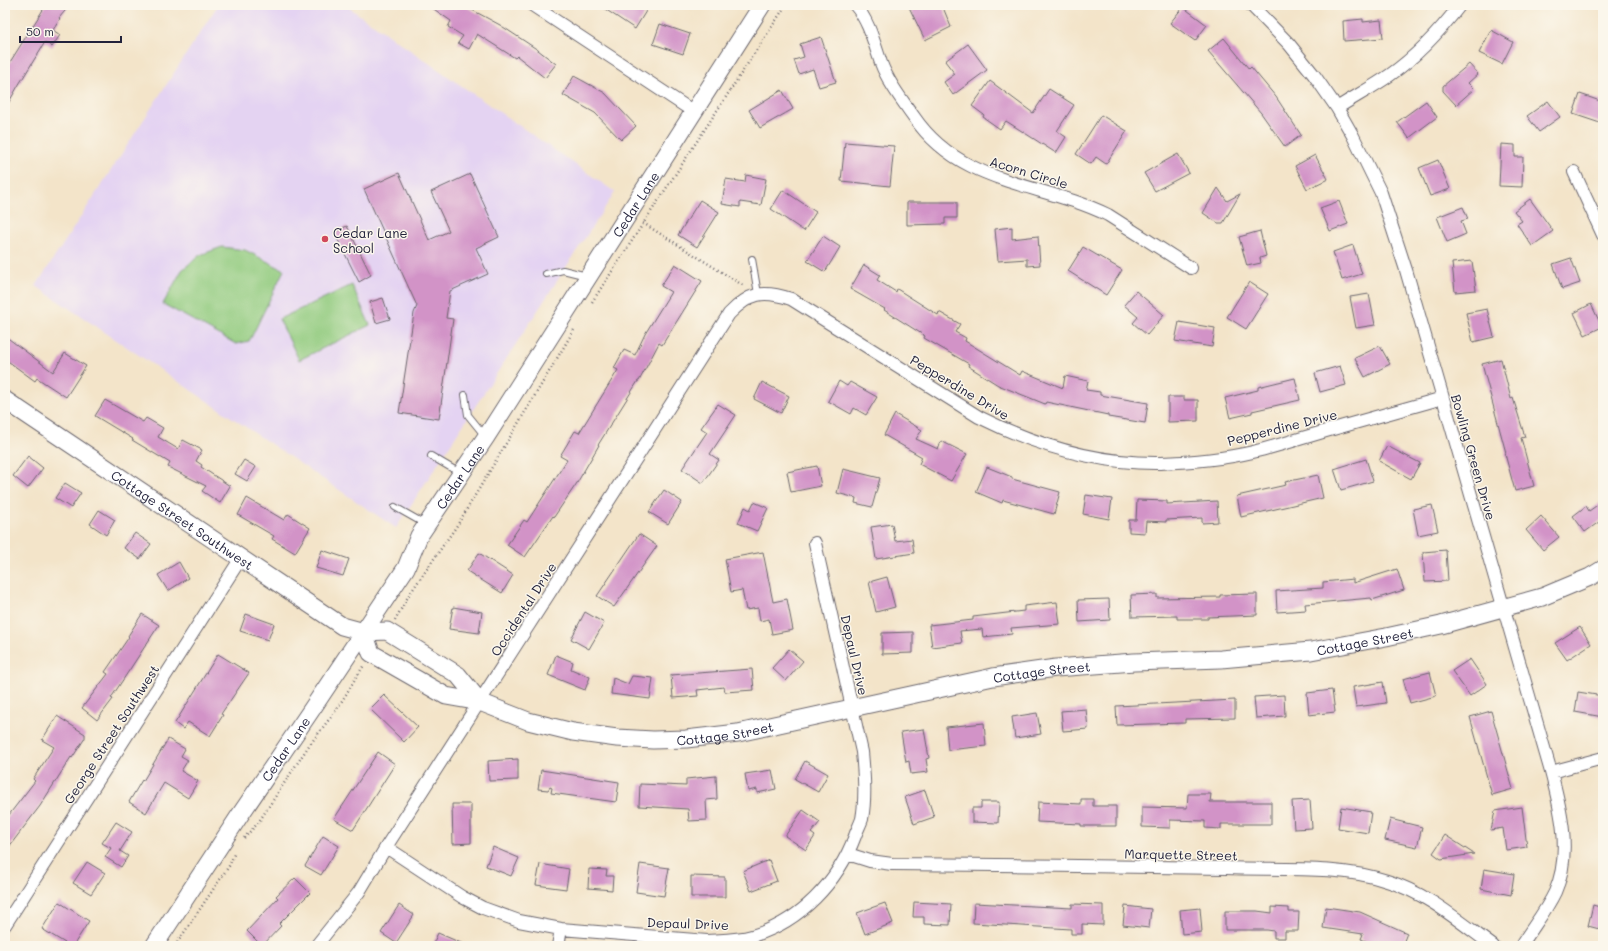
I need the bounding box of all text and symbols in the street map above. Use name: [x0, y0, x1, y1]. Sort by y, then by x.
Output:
scale bar: [20, 18, 121, 44]
text: 50 m: [26, 23, 54, 39]
street label: Acorn Circle: [988, 152, 1070, 192]
street label: Cedar Lane: [608, 168, 662, 240]
place label: Cedar Lane School: [333, 224, 408, 256]
marker: Cedar Lane School: [320, 234, 330, 244]
street label: Pepperdine Drive: [907, 351, 1013, 423]
street label: Bowling Green Drive: [1448, 392, 1500, 522]
street label: Pepperdine Drive: [1225, 405, 1339, 449]
street label: Cedar Lane: [431, 441, 487, 512]
street label: Cottage Street Southwest: [108, 465, 257, 573]
street label: Occidental Drive: [486, 559, 560, 659]
street label: Depaul Drive: [837, 613, 873, 697]
street label: Cottage Street: [1315, 623, 1415, 658]
street label: Cottage Street: [992, 657, 1091, 685]
street label: George Street Southwest: [60, 661, 163, 807]
street label: Cedar Lane: [257, 713, 313, 784]
street label: Cottage Street: [676, 717, 775, 748]
street label: Marquette Street: [1124, 845, 1238, 863]
street label: Depaul Drive: [647, 913, 729, 933]

